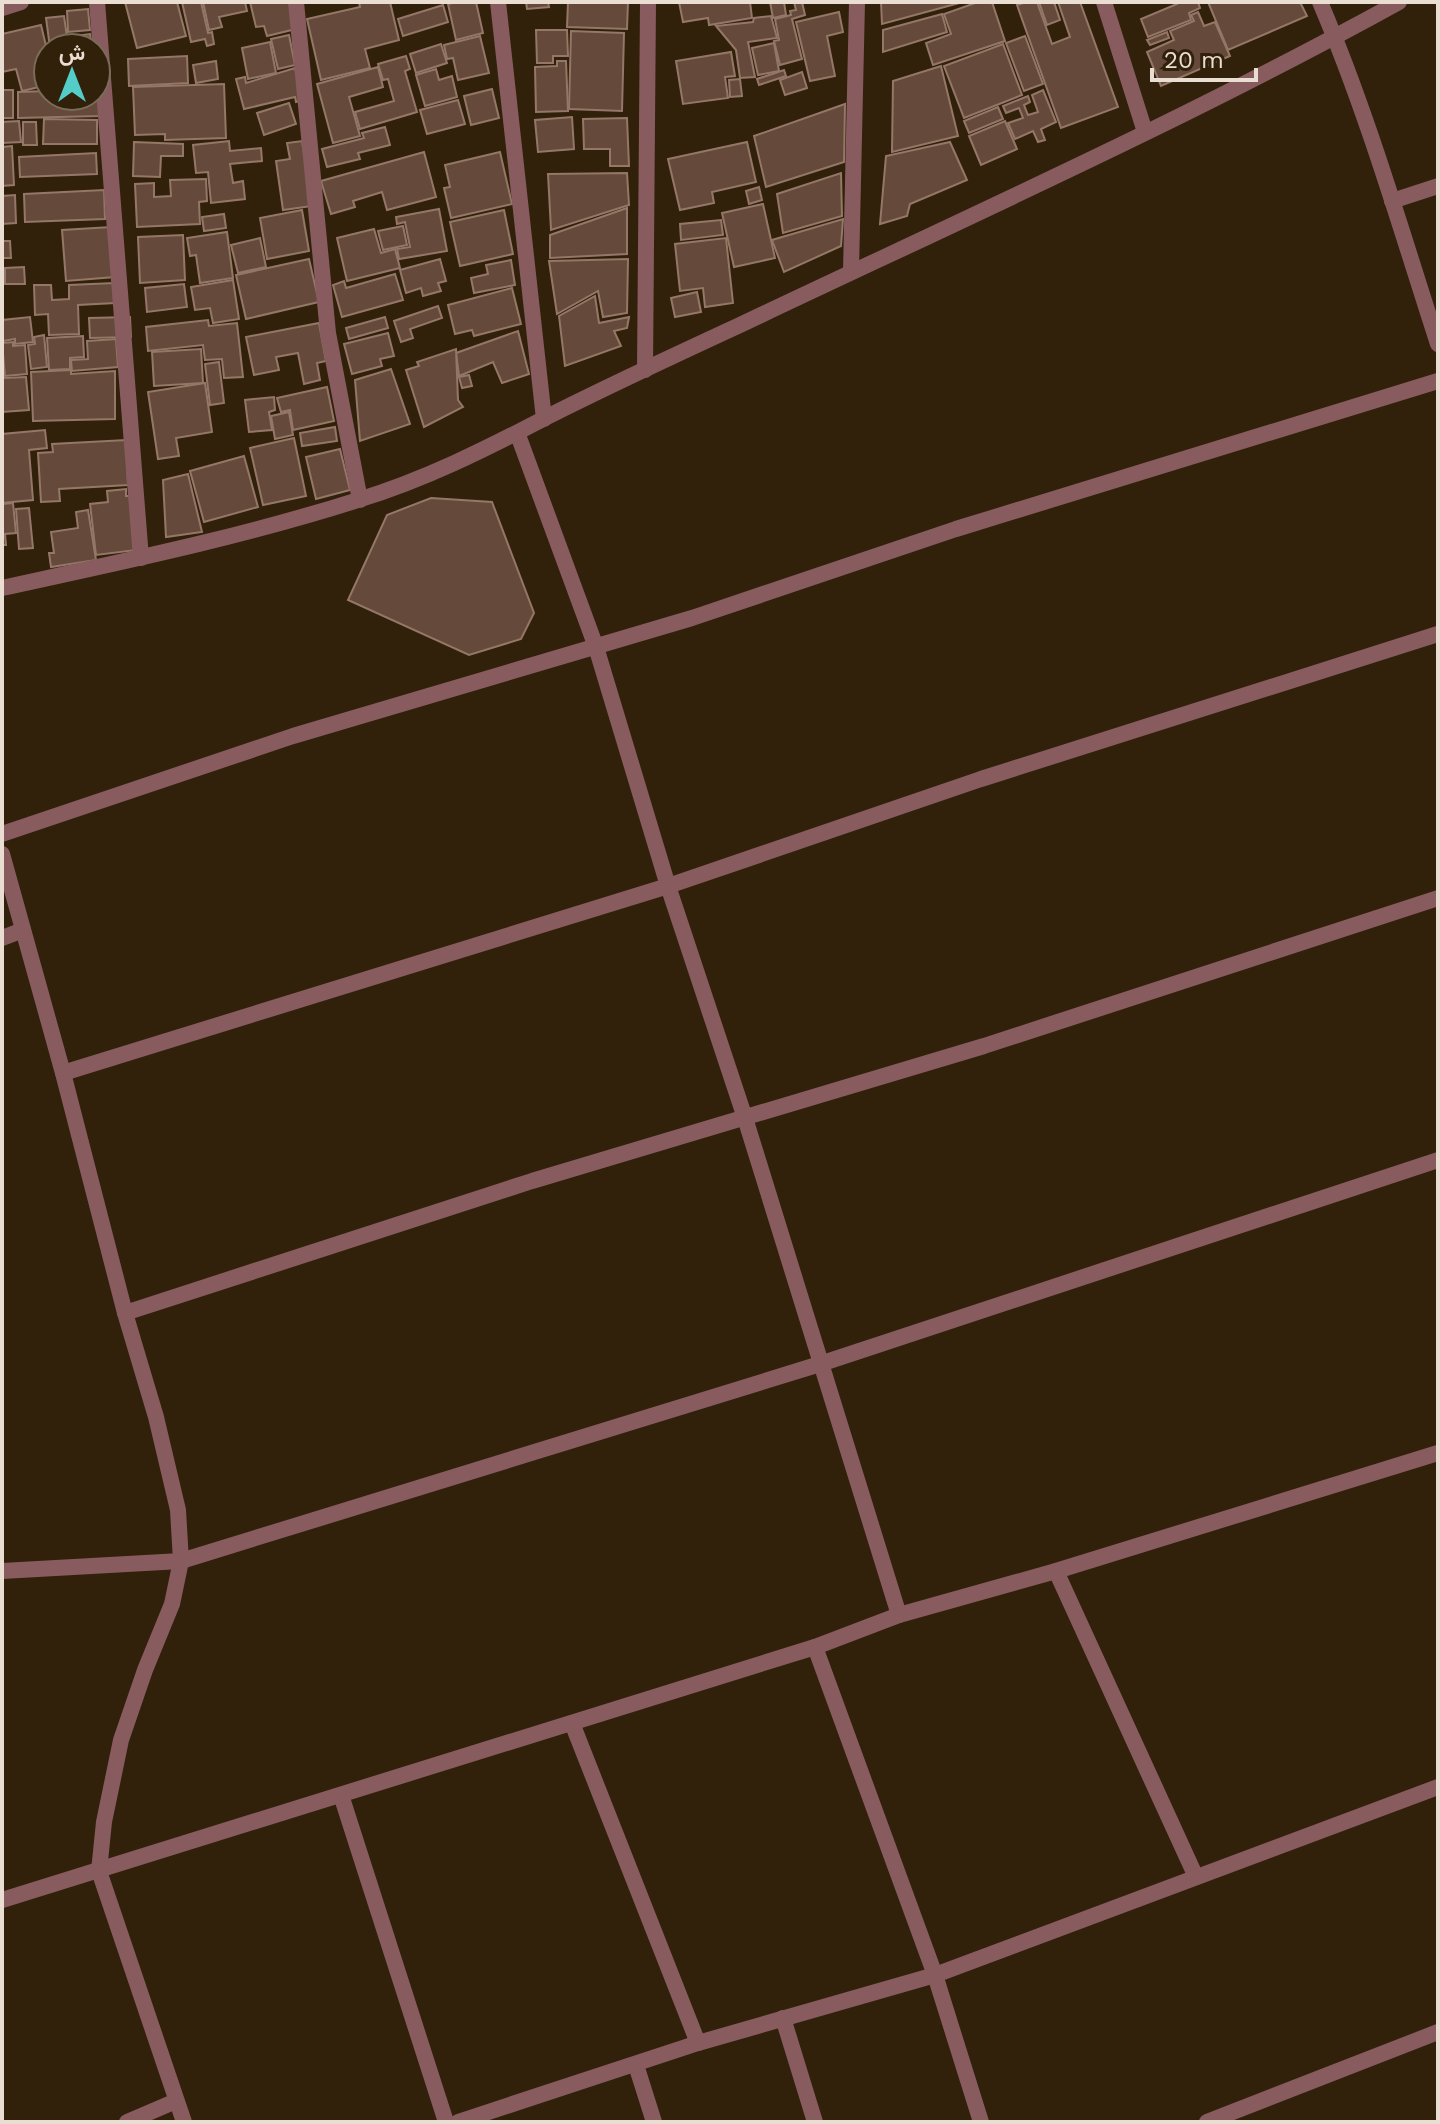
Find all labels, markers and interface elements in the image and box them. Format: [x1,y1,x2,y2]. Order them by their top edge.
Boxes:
north arrow [32,32,112,112]
scale bar [1152,32,1256,82]
text: ش [59,40,85,66]
text: 20 m [1164,46,1224,74]

